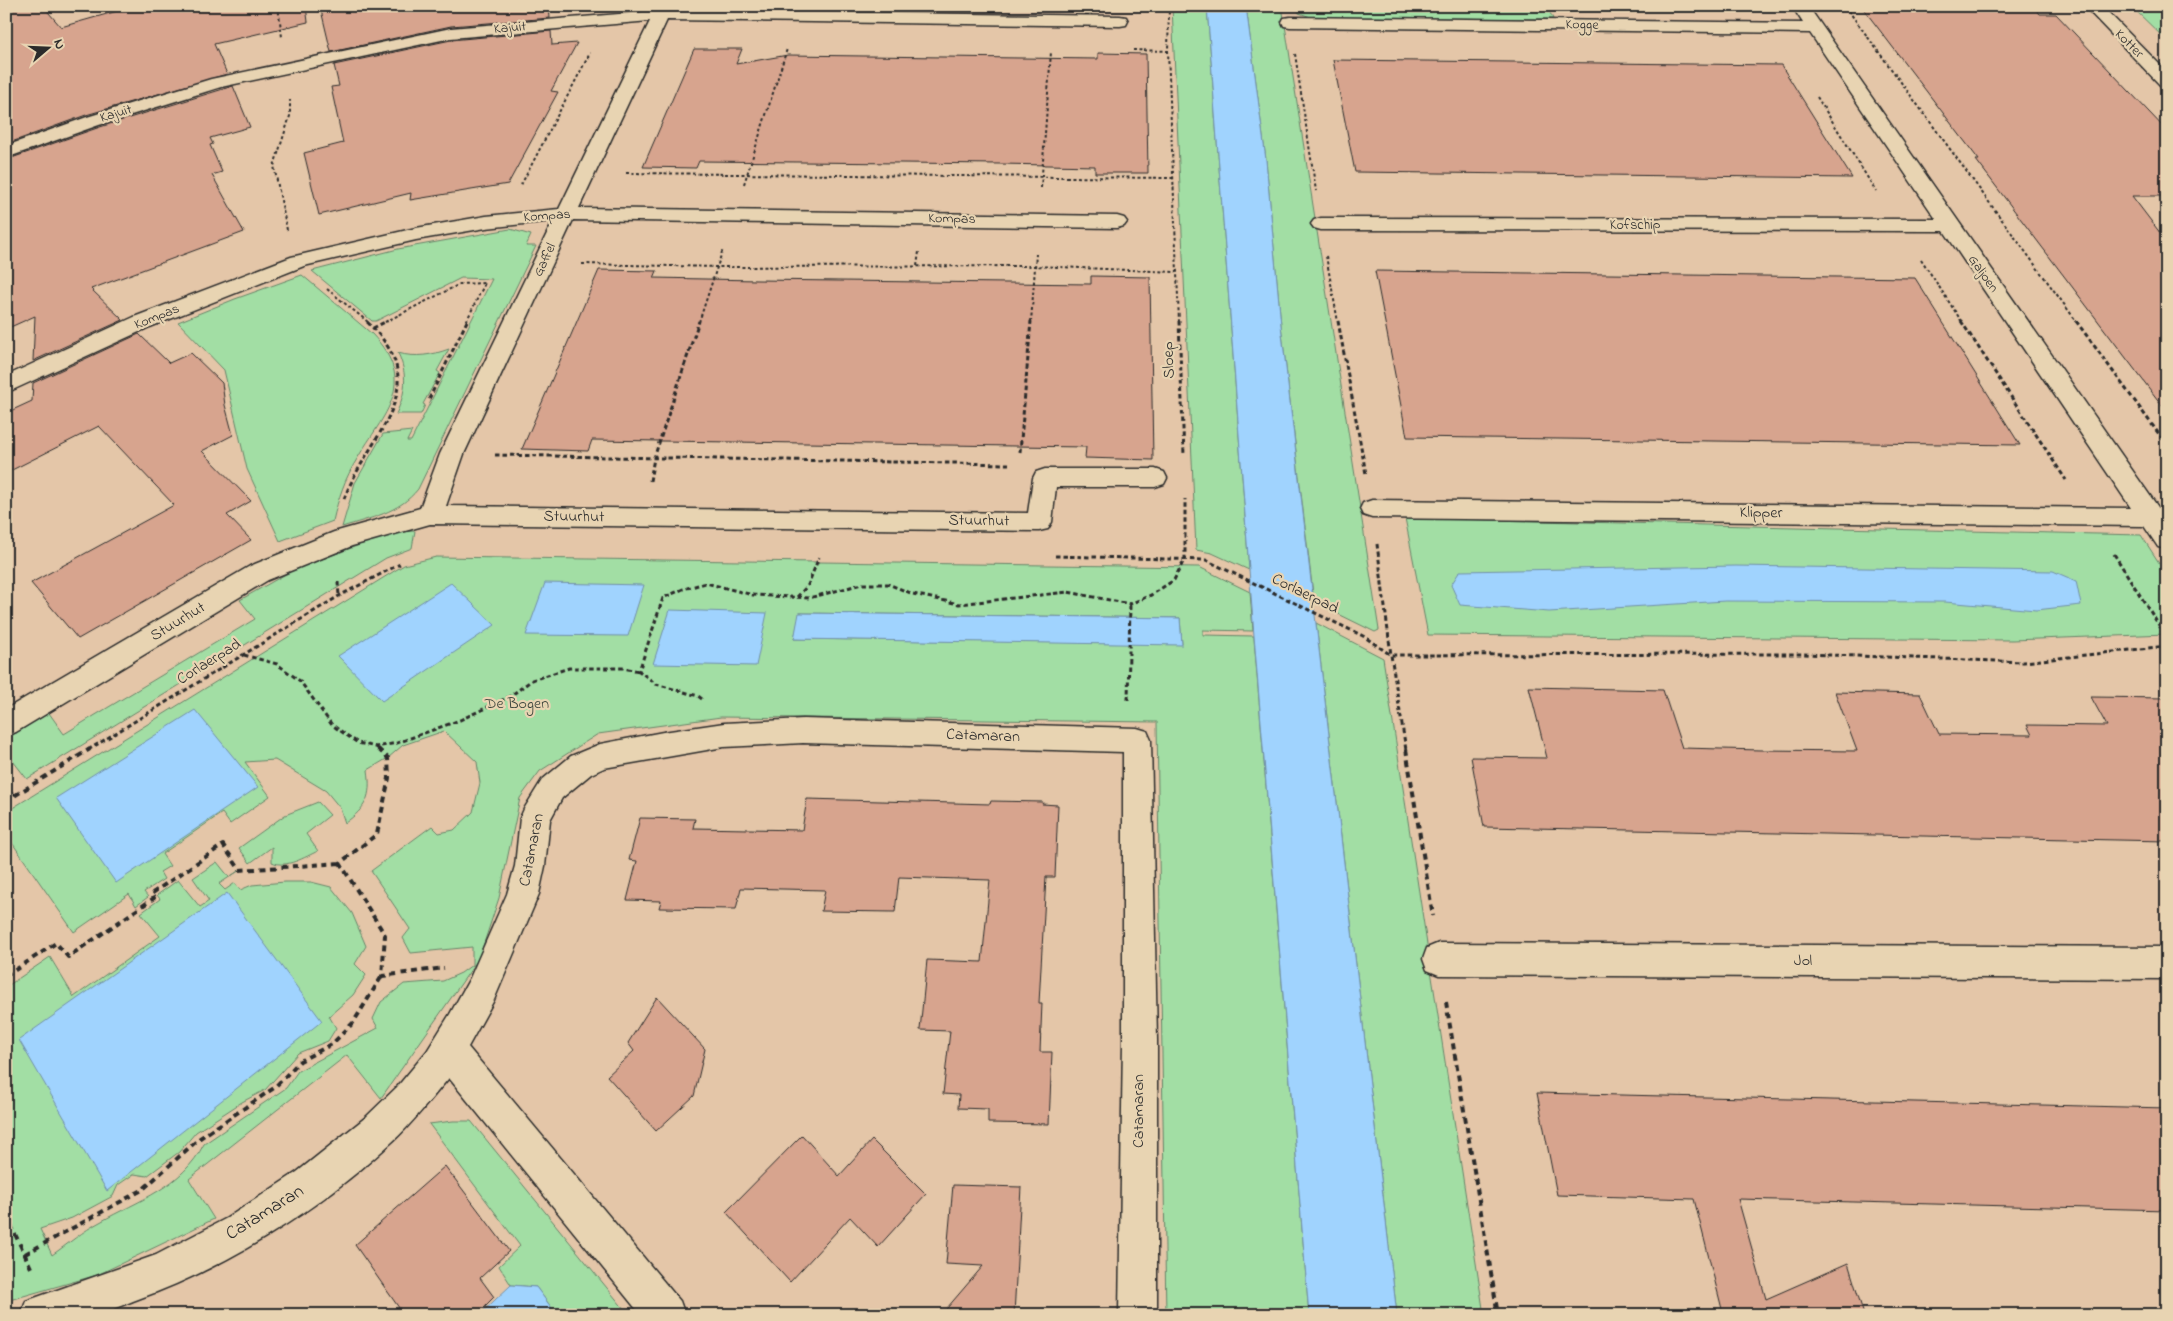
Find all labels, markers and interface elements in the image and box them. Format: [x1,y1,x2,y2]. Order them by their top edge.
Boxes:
street label: Kogge [1565,14,1599,37]
street label: Kajuit [493,16,527,40]
north arrow [22,22,72,72]
street label: Kotter [2110,25,2149,64]
text: N [47,36,70,52]
street label: Kajuit [97,99,135,129]
street label: Kompas [523,204,571,228]
street label: Kompas [928,208,976,230]
street label: Kofschip [1610,215,1661,236]
street label: Gaffel [528,240,562,280]
street label: Galjoen [1962,251,2004,297]
street label: Kompas [131,298,183,336]
street label: Sloep [1156,341,1182,379]
street label: Klipper [1739,501,1783,525]
street label: Stuurhut [543,504,605,530]
street label: Stuurhut [948,508,1010,534]
street label: Corlaerpad [1267,567,1343,621]
street label: Stuurhut [146,596,211,648]
street label: Corlaerpad [172,633,246,691]
park label: De Bogen [484,692,549,716]
street label: Catamaran [946,723,1021,749]
street label: Catamaran [513,811,551,889]
street label: Jol [1794,949,1812,973]
street label: Catamaran [1127,1074,1151,1148]
street label: Catamaran [221,1178,309,1248]

